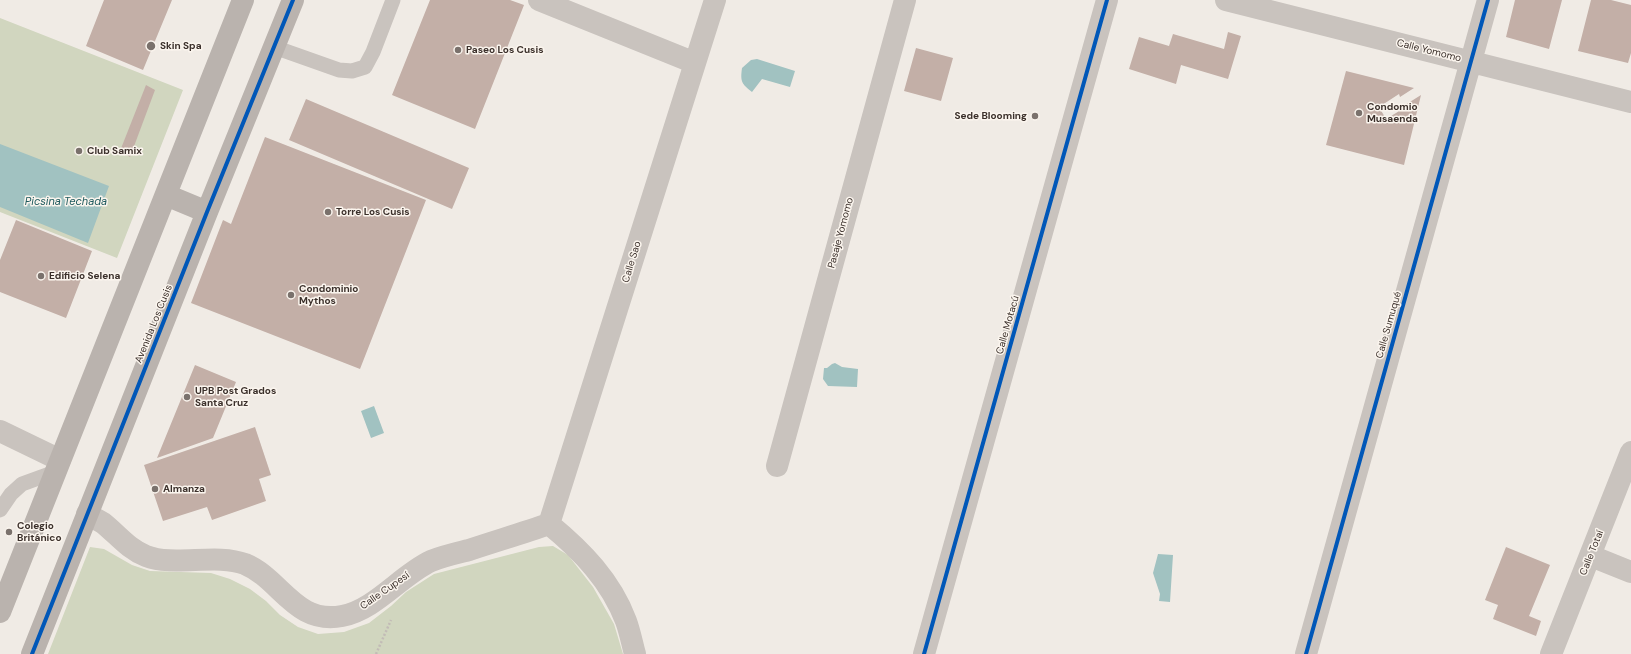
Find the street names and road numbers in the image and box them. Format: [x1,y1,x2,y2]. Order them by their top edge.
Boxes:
street label: Calle Yomomo [1396,37,1462,65]
street label: Pasaje Yomomo [826,196,856,270]
street label: Calle Sao [620,240,644,284]
street label: Avenida Los Cusis [133,283,175,365]
street label: Calle Sumuqué [1374,290,1404,360]
street label: Calle Motacú [994,294,1022,356]
street label: Calle Totaí [1578,529,1606,577]
street label: Calle Cupesí [358,570,412,612]

